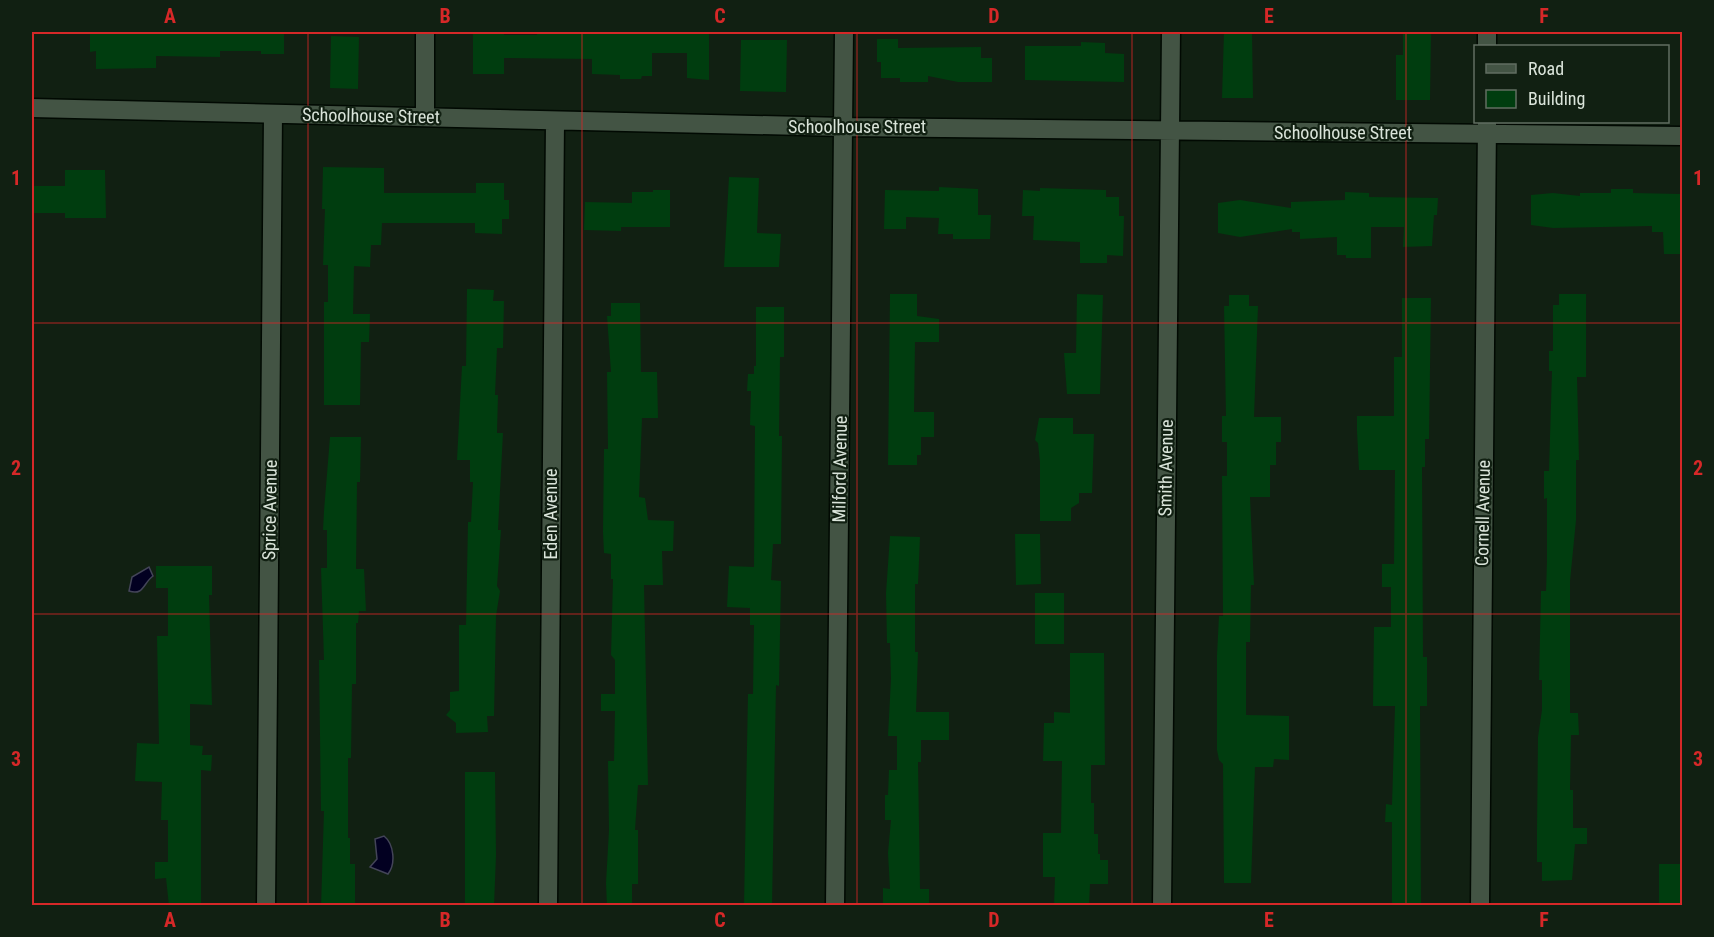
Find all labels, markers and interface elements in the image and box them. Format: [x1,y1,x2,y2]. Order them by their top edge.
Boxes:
text: A [164,4,176,28]
text: B [439,4,451,28]
text: C [714,4,726,28]
text: D [988,4,1000,28]
text: E [1264,4,1274,28]
text: F [1539,4,1549,28]
legend [1474,45,1669,123]
text: Road [1528,58,1564,79]
text: Building [1528,88,1585,109]
street label: Schoolhouse Street [302,104,440,127]
street label: Schoolhouse Street [788,116,926,137]
street label: Schoolhouse Street [1274,122,1412,143]
text: 1 [11,166,21,190]
text: 1 [1693,166,1703,190]
street label: Milford Avenue [828,415,851,523]
street label: Smith Avenue [1154,419,1177,517]
text: 2 [11,456,21,480]
text: 2 [1693,456,1703,480]
street label: Sprice Avenue [258,460,281,560]
street label: Cornell Avenue [1471,460,1494,566]
street label: Eden Avenue [540,469,561,559]
text: 3 [11,747,21,771]
text: 3 [1693,747,1703,771]
text: A [164,908,176,932]
text: B [439,908,451,932]
text: C [714,908,726,932]
text: D [988,908,1000,932]
text: E [1264,908,1274,932]
text: F [1539,908,1549,932]

